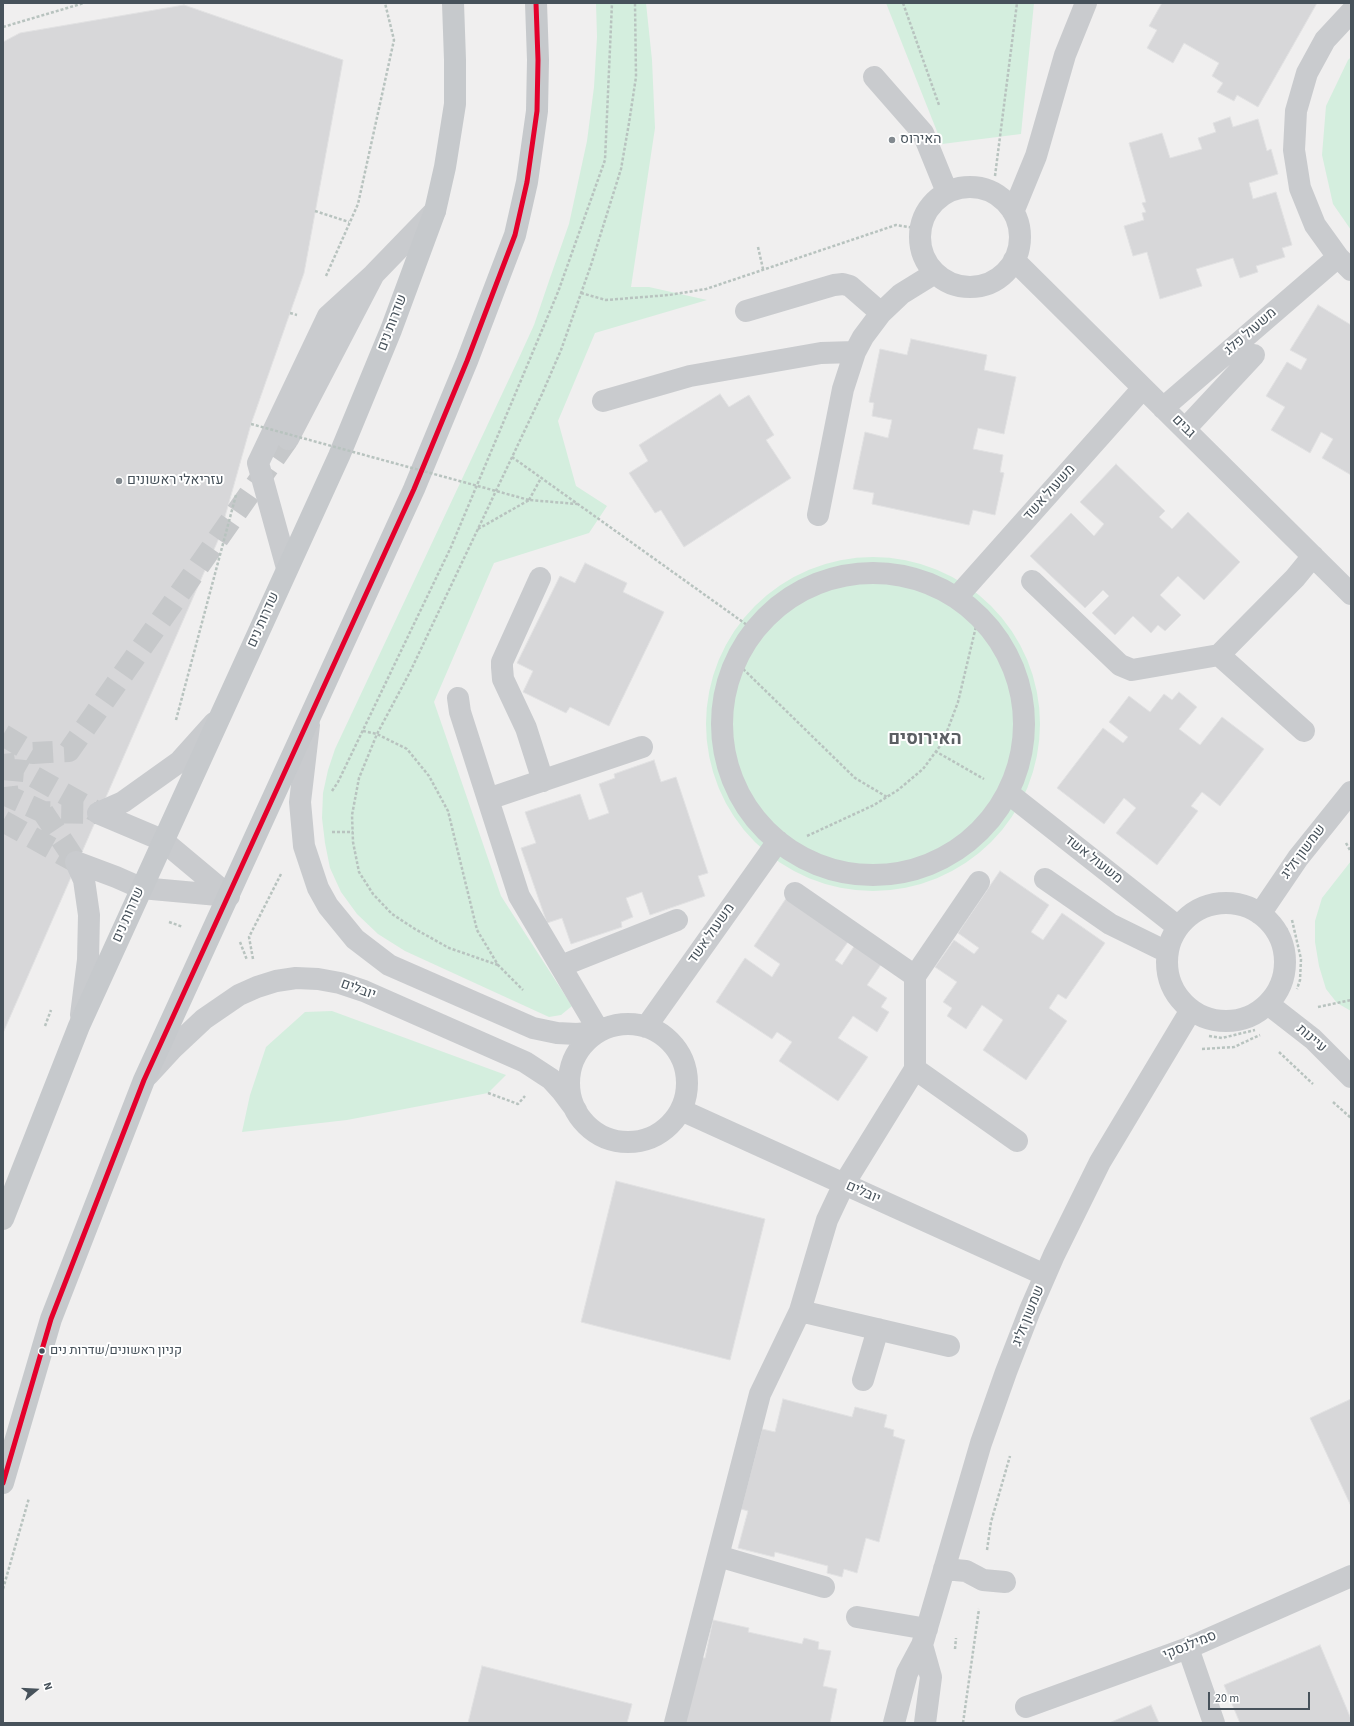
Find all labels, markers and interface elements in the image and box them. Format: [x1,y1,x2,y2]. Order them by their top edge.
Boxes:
place label: האירוס [900,132,941,148]
marker: האירוס [887,135,897,145]
street label: שדרות נים [375,292,411,354]
street label: משעול פלג [1221,305,1281,359]
street label: גבים [1168,412,1198,442]
street label: משעול אשד [1020,462,1080,524]
place label: עזריאלי ראשונים [127,473,224,489]
marker: עזריאלי ראשונים [114,476,124,486]
street label: שדרות נים [244,590,284,650]
district label: האירוסים [888,729,962,751]
street label: שמשון זליג [1278,821,1330,883]
street label: משעול אשד [1060,832,1126,888]
street label: שדרות נים [109,885,149,945]
street label: משעול אשד [685,901,739,967]
street label: יובלים [338,976,378,1004]
street label: עיינות [1292,1021,1330,1057]
street label: יובלים [843,1178,883,1208]
street label: שמשון זליג [1009,1283,1049,1349]
place label: קניון ראשונים/שדרות נים [50,1343,182,1359]
marker: קניון ראשונים/שדרות נים [37,1346,47,1356]
street label: סמילנסקי [1161,1628,1219,1664]
north arrow [16,1670,56,1710]
text: N [40,1680,56,1692]
scale bar [1210,1684,1312,1710]
text: 20 m [1215,1690,1239,1707]

